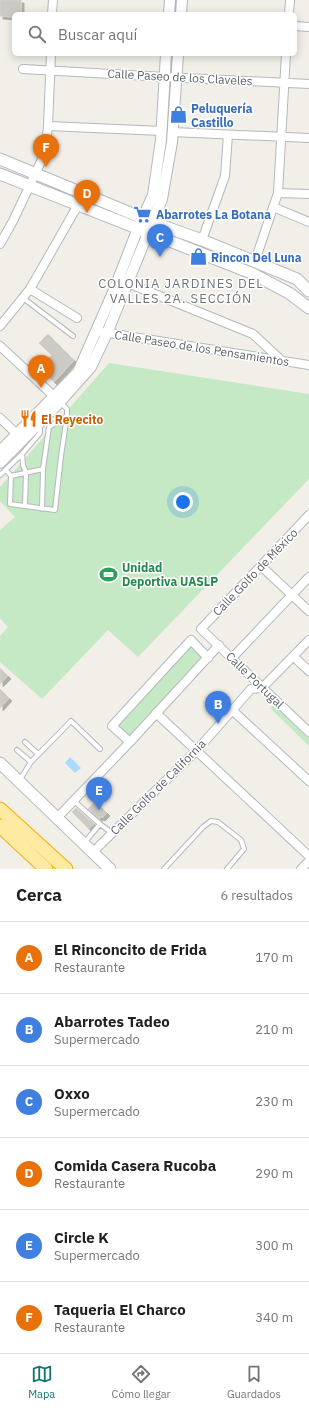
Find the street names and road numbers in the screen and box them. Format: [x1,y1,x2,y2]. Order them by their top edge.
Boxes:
street label: Calle Paseo de los Claveles [107,66,253,88]
street label: Calle Paseo de los Pensamientos [114,327,291,369]
street label: Calle Golfo de México [209,525,301,619]
street label: Calle Portugal [223,649,287,711]
street label: Calle Golfo de California [107,736,209,838]

